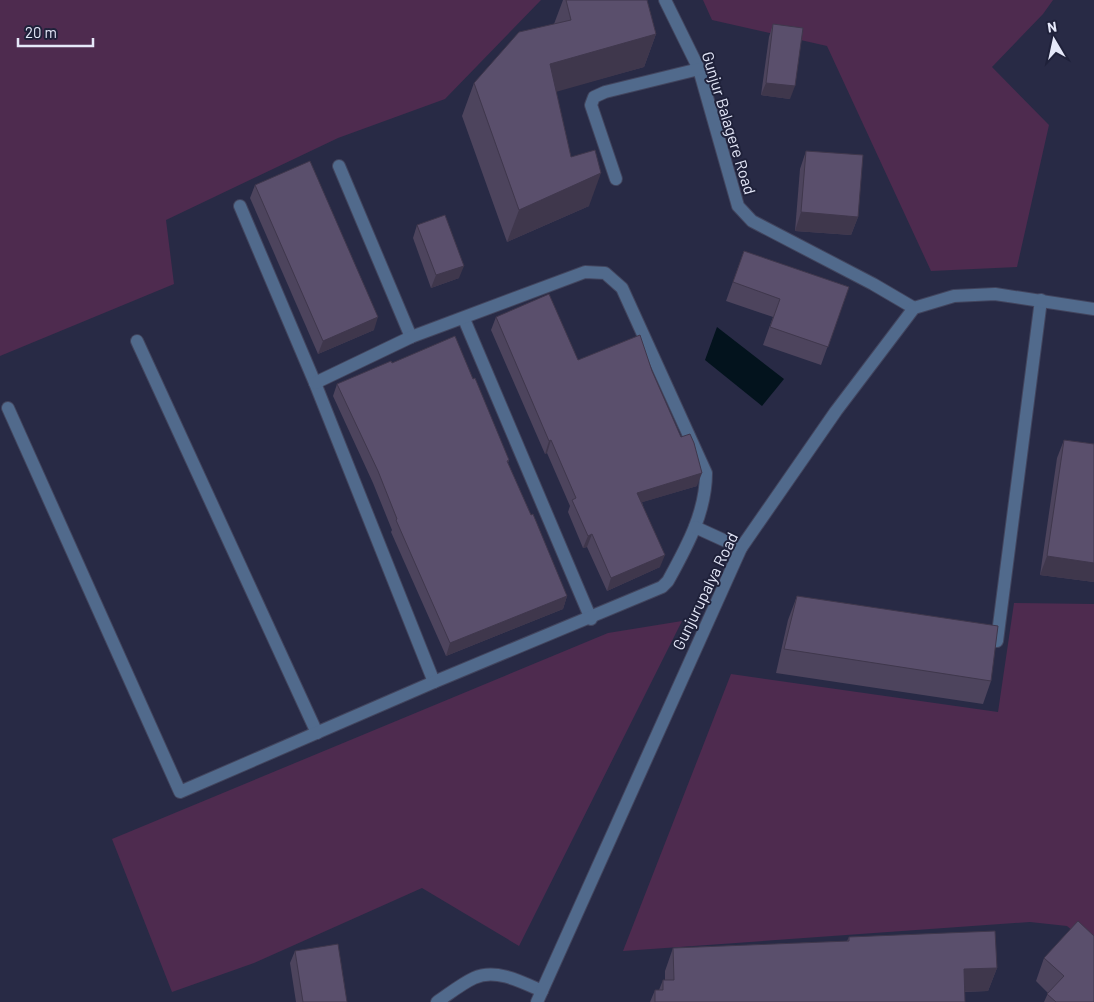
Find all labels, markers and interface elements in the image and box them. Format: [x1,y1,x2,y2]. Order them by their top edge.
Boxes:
scale bar [18,15,92,47]
north arrow [1029,15,1079,65]
text: N [1046,18,1058,36]
text: 20 m [25,23,57,41]
street label: Gunjur Balagere Road [699,49,760,197]
street label: Gunjurupalya Road [668,529,741,653]

